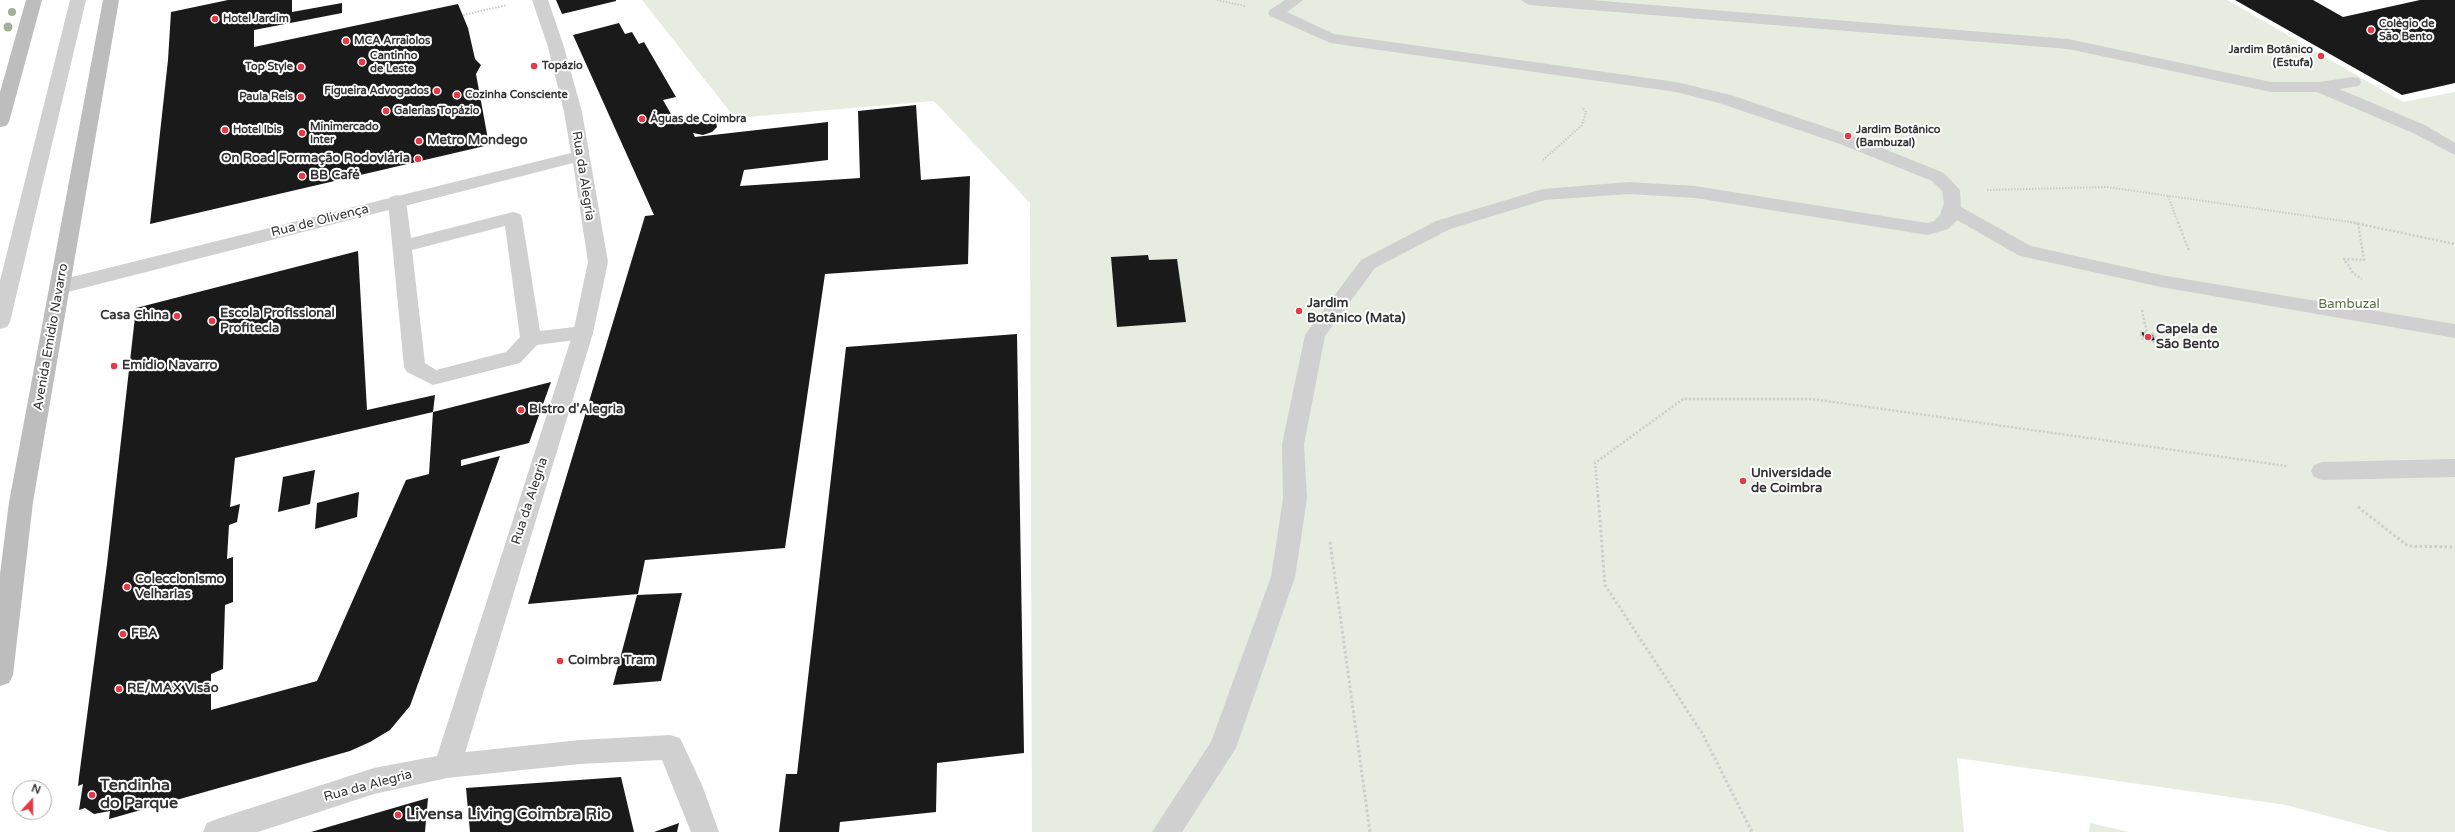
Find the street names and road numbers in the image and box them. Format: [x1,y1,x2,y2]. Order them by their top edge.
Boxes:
street label: Rua da Alegria [568,130,598,222]
street label: Rua de Olivença [270,201,370,241]
street label: Avenida Emídio Navarro [30,262,72,412]
street label: Rua da Alegria [509,455,551,547]
street label: Rua da Alegria [322,767,414,805]

